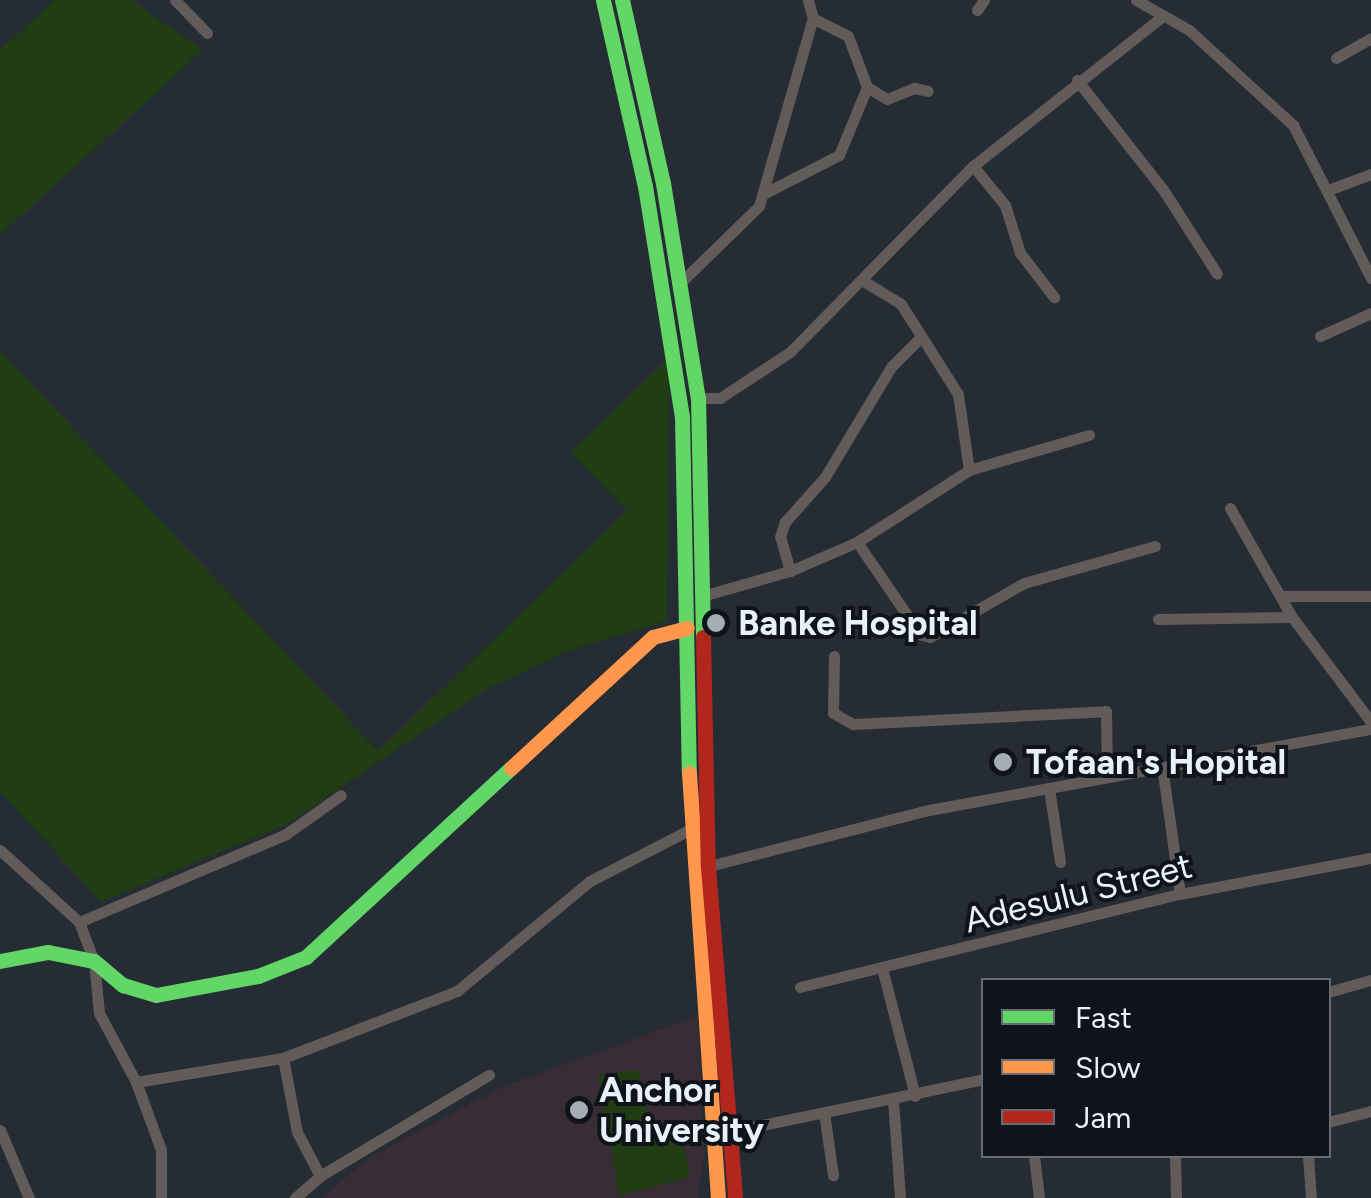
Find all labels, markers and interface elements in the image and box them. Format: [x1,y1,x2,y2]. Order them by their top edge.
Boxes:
place label: Banke Hospital [738,602,978,644]
marker: Banke Hospital [703,610,729,636]
place label: Tofaan's Hopital [1026,741,1286,783]
marker: Tofaan's Hopital [990,749,1016,775]
street label: Adesulu Street [960,844,1196,942]
legend [981,978,1331,1158]
text: Fast [1075,999,1132,1036]
text: Slow [1075,1049,1141,1086]
place label: Anchor University [599,1069,764,1151]
marker: Anchor University [568,1099,590,1121]
text: Jam [1075,1099,1131,1136]

